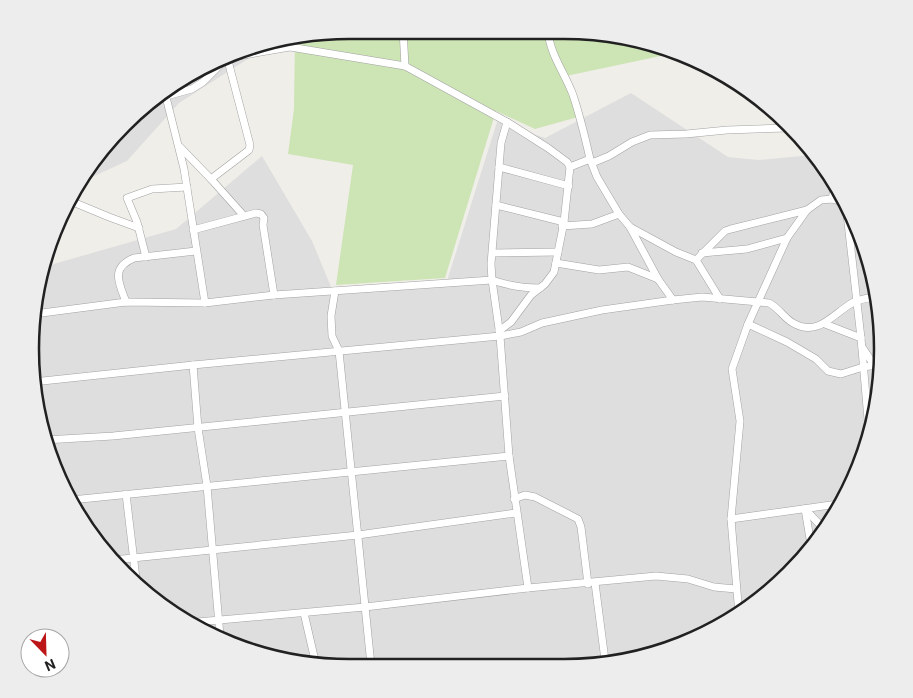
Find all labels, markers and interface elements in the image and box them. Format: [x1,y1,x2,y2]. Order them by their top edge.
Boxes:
north arrow [20,628,70,678]
text: N [42,656,58,674]

